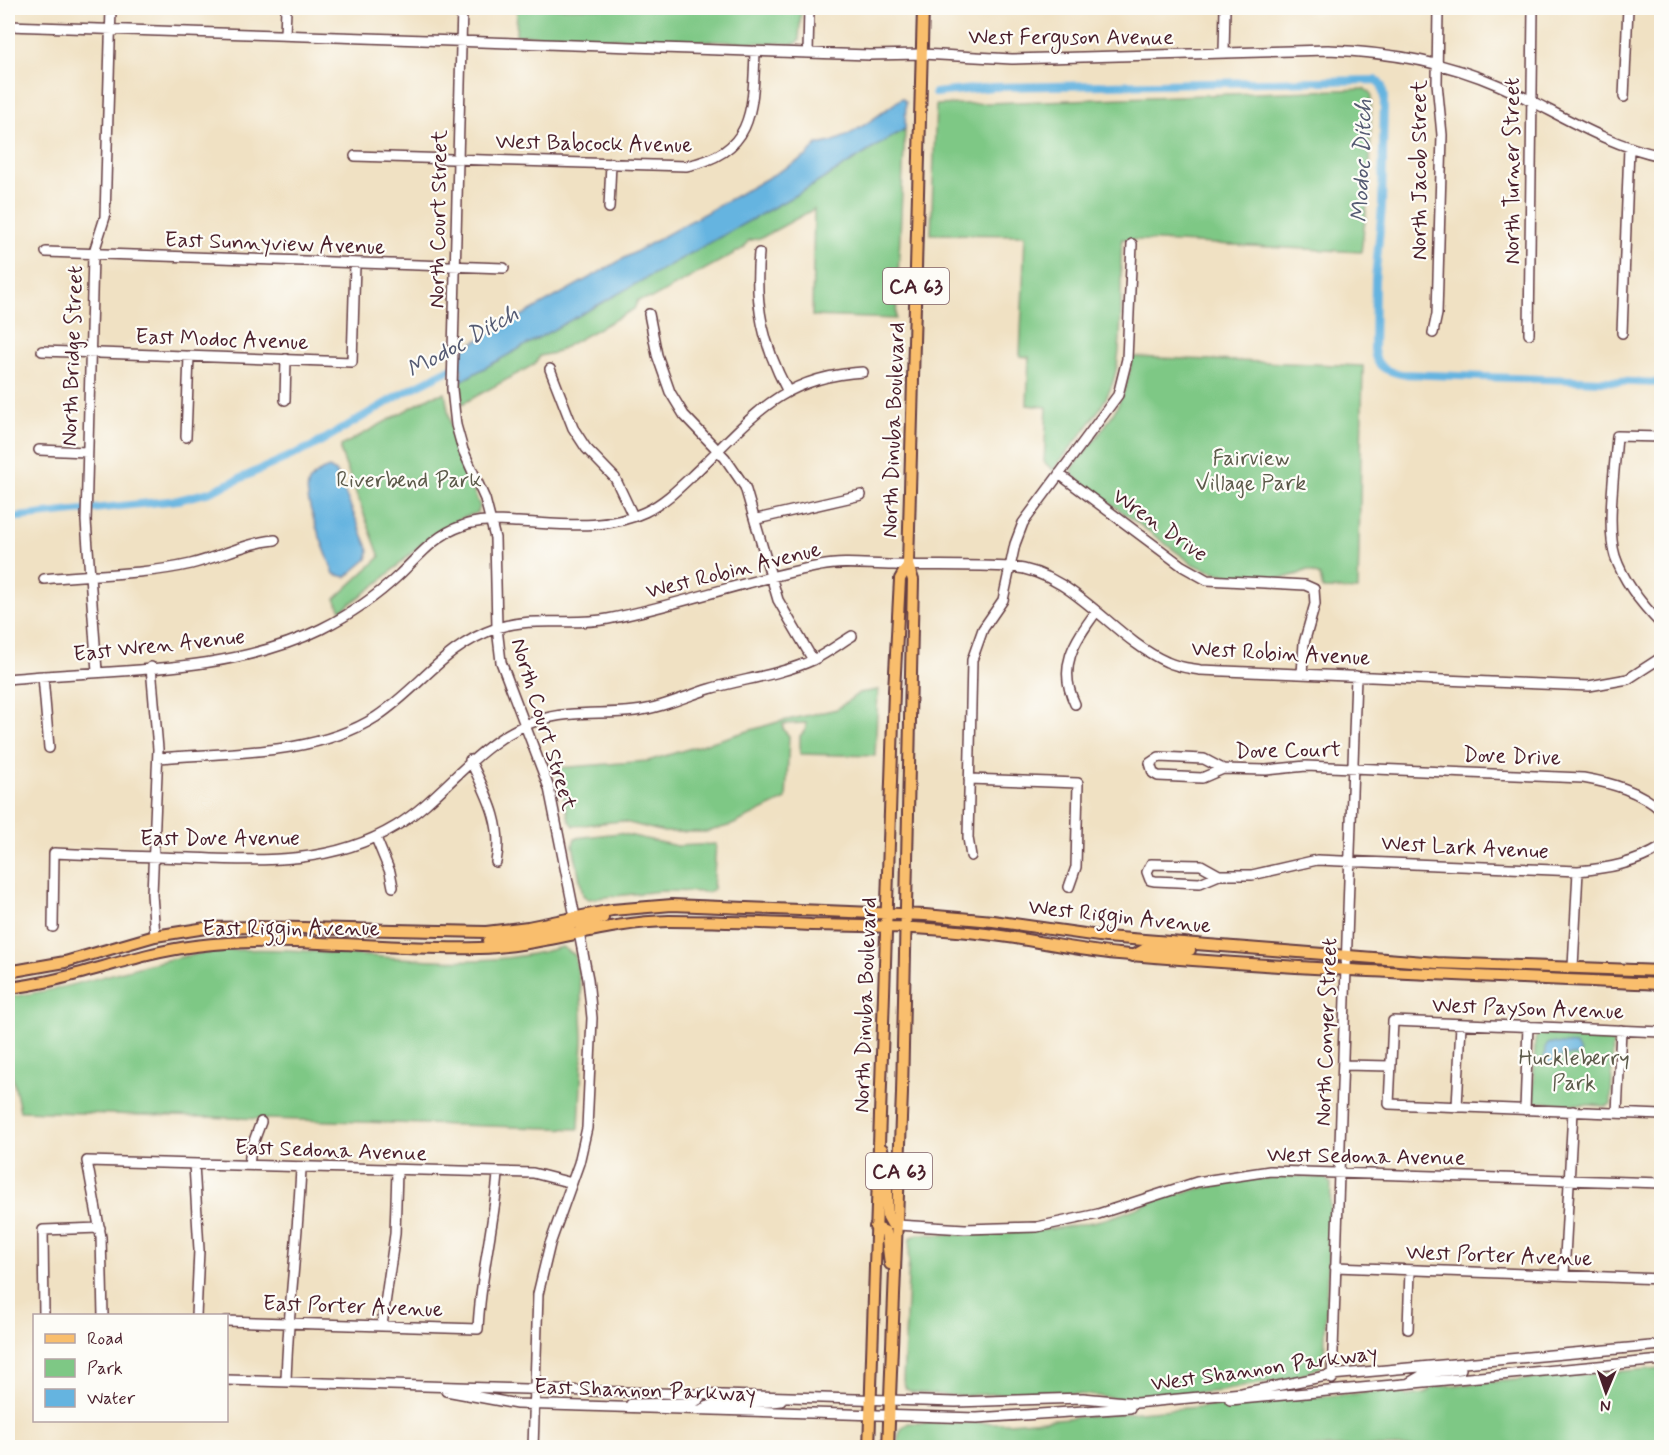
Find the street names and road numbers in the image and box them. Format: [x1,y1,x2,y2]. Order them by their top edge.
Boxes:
street label: West Ferguson Avenue [968,24,1174,55]
street label: North Turner Street [1499,77,1527,265]
street label: North Jacob Street [1406,80,1434,260]
street label: West Babcock Avenue [495,128,693,160]
street label: North Court Street [423,129,455,309]
street label: East Sunnyview Avenue [164,226,386,262]
street label: North Bridge Street [56,265,91,447]
road number: CA 63 [883,268,949,304]
street label: North Dinuba Boulevard [876,322,912,538]
street label: East Modoc Avenue [135,323,309,357]
street label: Wren Drive [1107,483,1213,569]
street label: West Robin Avenue [643,536,824,606]
street label: East Wren Avenue [72,623,247,669]
street label: North Court Street [504,635,583,814]
street label: West Robin Avenue [1191,635,1371,673]
street label: Dove Court [1235,736,1341,766]
street label: Dove Drive [1462,741,1561,773]
street label: East Dove Avenue [140,825,300,853]
street label: West Lark Avenue [1380,830,1550,866]
street label: West Riggin Avenue [1027,893,1213,944]
street label: North Dinuba Boulevard [848,897,884,1113]
street label: East Riggin Avenue [202,915,380,946]
street label: North Conyer Street [1310,937,1344,1127]
street label: West Payson Avenue [1431,992,1624,1026]
street label: East Sedona Avenue [234,1134,428,1168]
street label: West Sedona Avenue [1266,1141,1466,1173]
road number: CA 63 [866,1153,932,1189]
street label: West Porter Avenue [1405,1239,1593,1273]
street label: East Porter Avenue [262,1290,444,1324]
street label: West Shannon Parkway [1149,1339,1379,1399]
street label: East Shannon Parkway [533,1373,756,1409]

